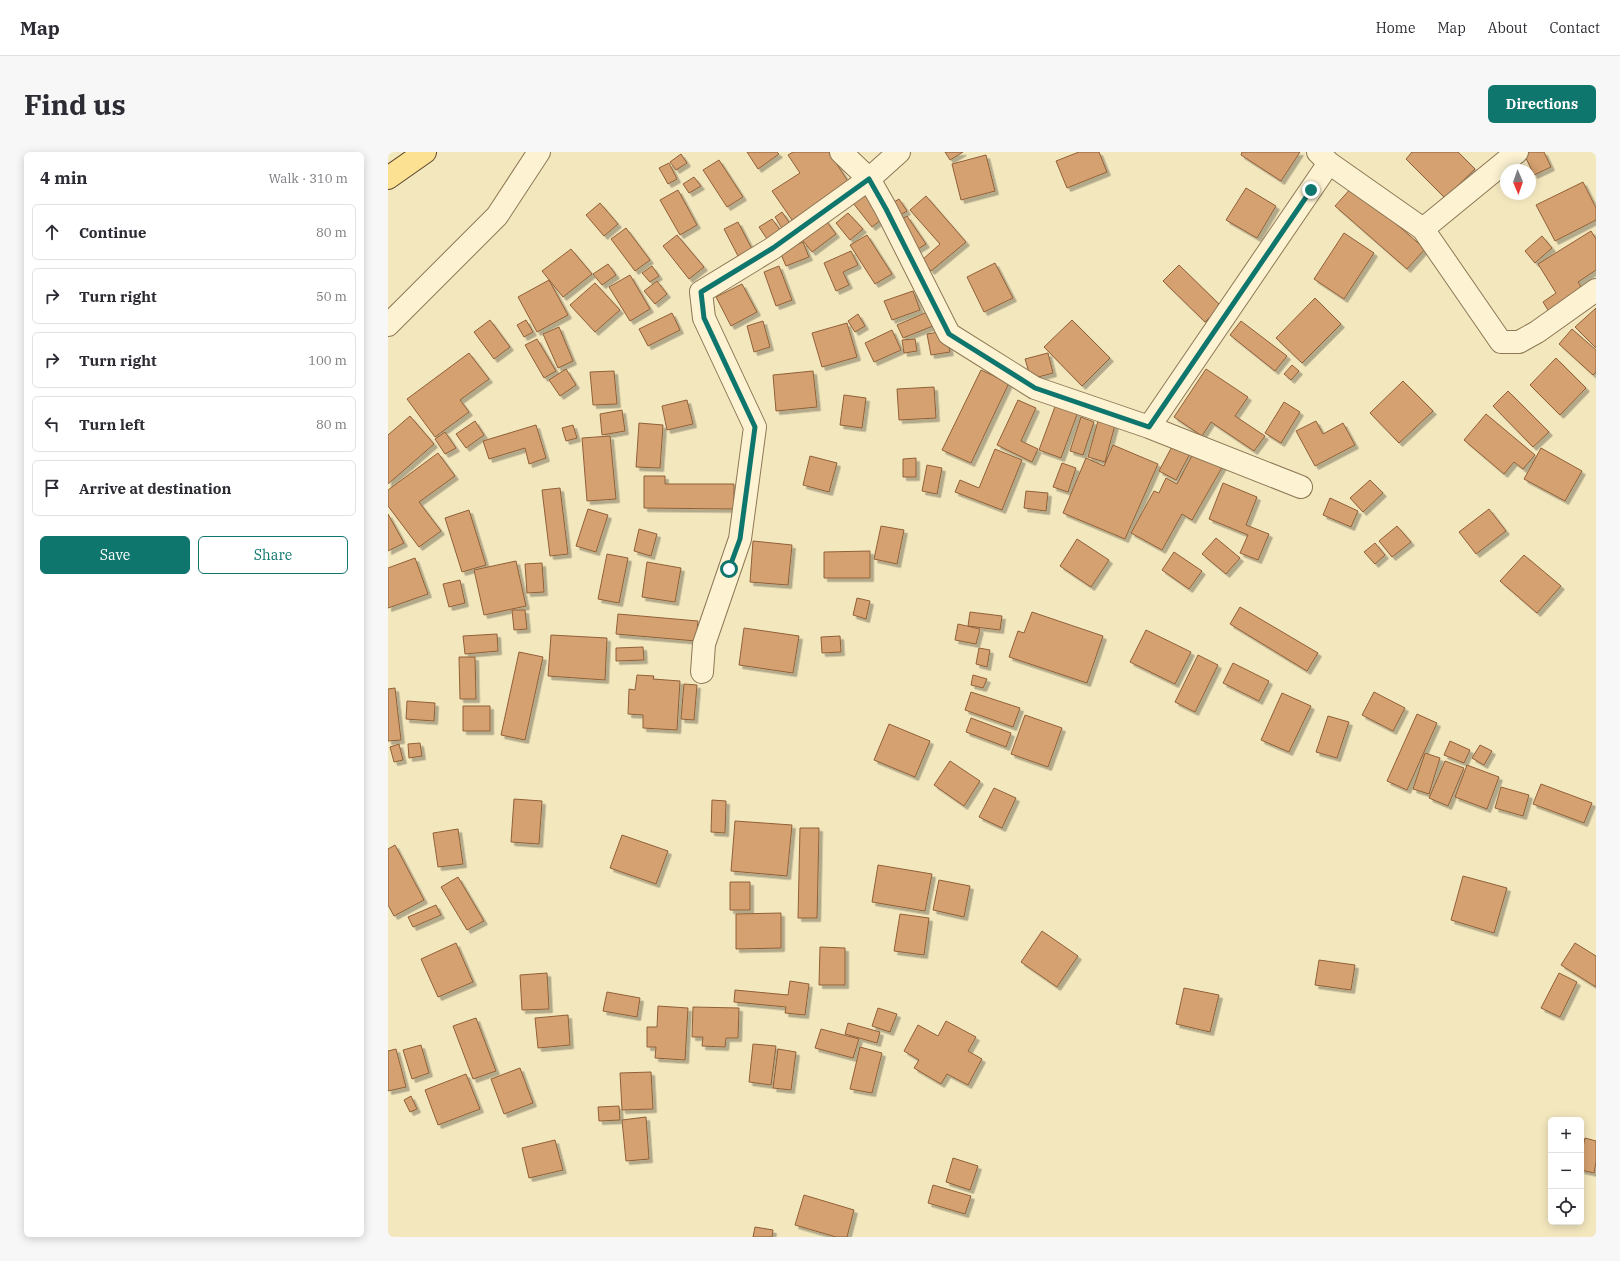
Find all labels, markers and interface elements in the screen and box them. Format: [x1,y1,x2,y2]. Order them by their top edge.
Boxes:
text: Map [20,16,60,40]
text: Home [1376,19,1415,37]
text: Map [1437,19,1466,37]
text: About [1488,19,1527,37]
text: Contact [1549,19,1600,37]
button: Directions [1488,85,1596,123]
text: Find us [24,86,126,123]
north arrow [1500,164,1536,200]
text: 4 min [40,167,88,189]
text: Walk · 310 m [269,170,348,187]
route end [1302,181,1320,199]
icon: ahead [41,221,63,243]
text: Continue [79,223,146,242]
text: 80 m [316,224,347,241]
icon: right [41,285,63,307]
text: Turn right [79,287,157,306]
text: 50 m [316,288,347,305]
icon: right [41,349,63,371]
text: Turn right [79,351,157,370]
text: 100 m [308,352,347,369]
icon: left [41,413,63,435]
text: Turn left [79,415,145,434]
text: 80 m [316,416,347,433]
icon: arrive [41,477,63,499]
text: Arrive at destination [79,479,231,498]
button: Save [40,536,190,574]
button: Share [198,536,348,574]
route start [720,560,738,578]
map controls [1548,1117,1584,1225]
button: + [1548,1117,1584,1153]
button: − [1548,1153,1584,1189]
button: locate [1548,1189,1584,1225]

